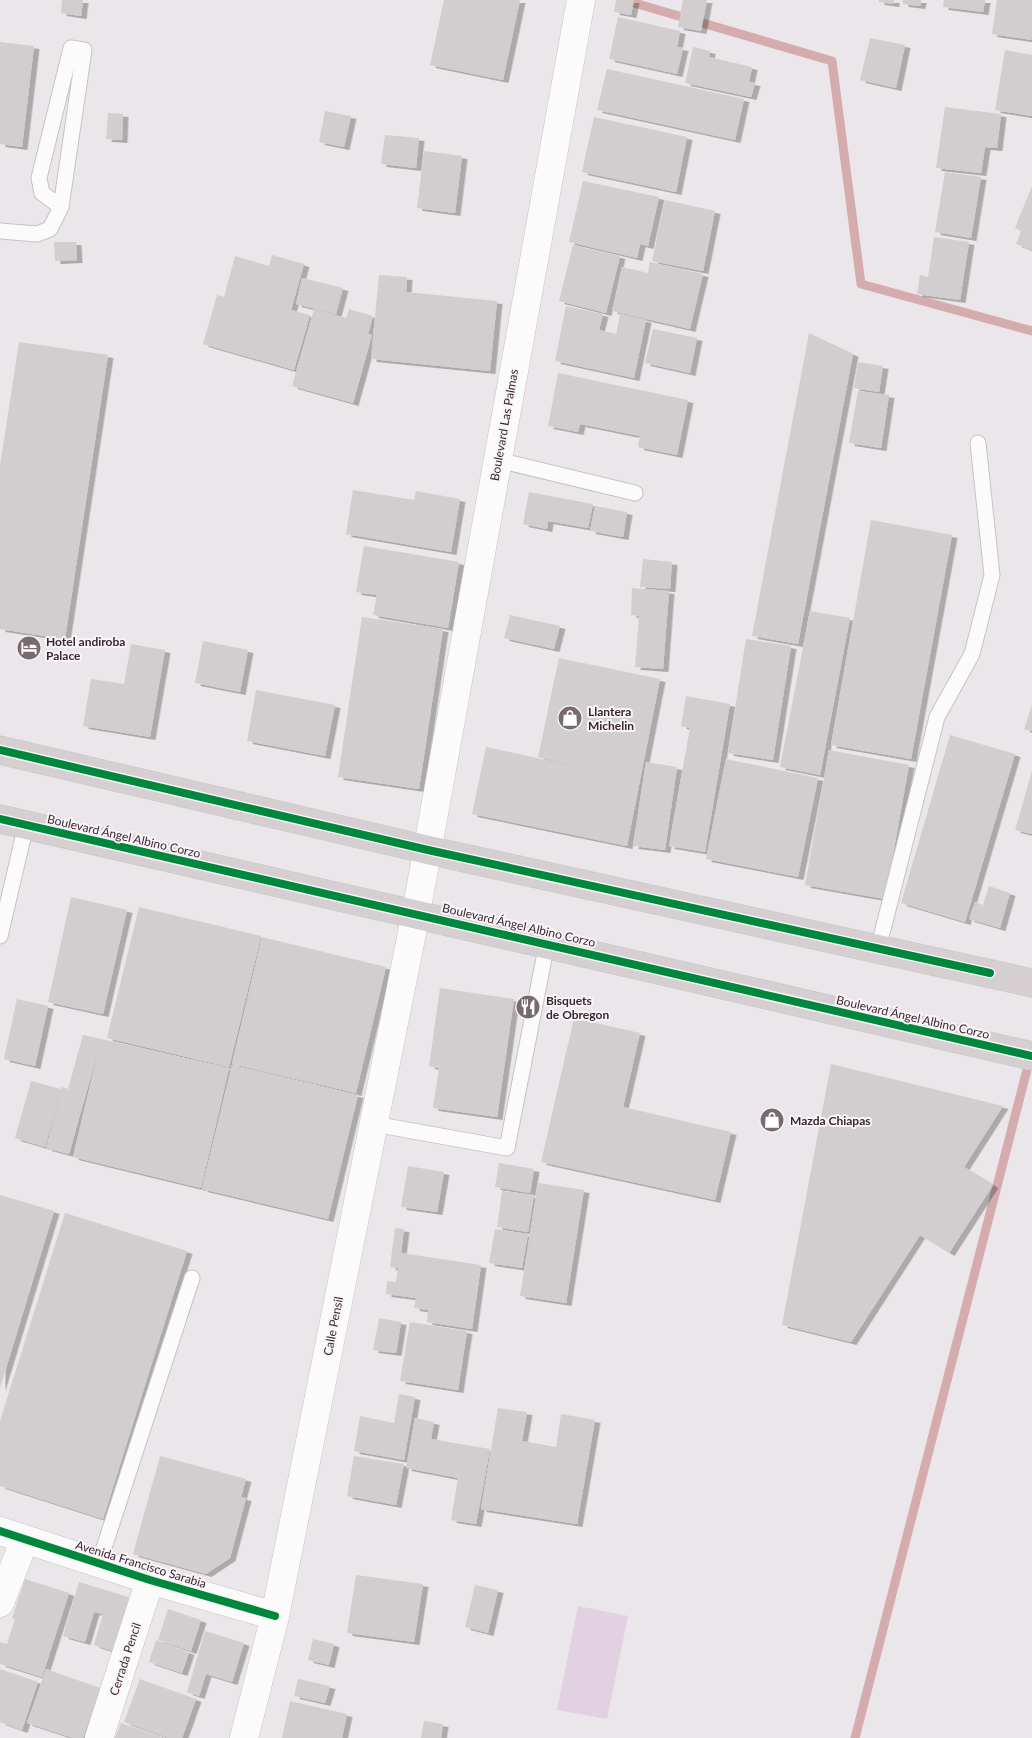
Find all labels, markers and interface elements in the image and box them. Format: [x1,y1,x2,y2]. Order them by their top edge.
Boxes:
street label: Boulevard Las Palmas [487,368,521,482]
place label: Hotel andiroba Palace [46,634,125,663]
hotel icon: Hotel andiroba Palace [16,635,42,661]
place label: Llantera Michelin [588,704,634,733]
shop icon: Llantera Michelin [557,705,583,731]
street label: Boulevard Ángel Albino Corzo [46,811,202,861]
street label: Boulevard Ángel Albino Corzo [441,900,597,950]
street label: Boulevard Ángel Albino Corzo [835,992,991,1042]
place label: Bisquets de Obregon [546,993,609,1022]
restaurant icon: Bisquets de Obregon [515,994,541,1020]
shop icon: Mazda Chiapas [759,1107,785,1133]
place label: Mazda Chiapas [790,1113,871,1128]
street label: Calle Pensil [320,1295,346,1357]
street label: Avenida Francisco Sarabia [74,1537,208,1591]
street label: Cerrada Pencil [106,1621,144,1697]

